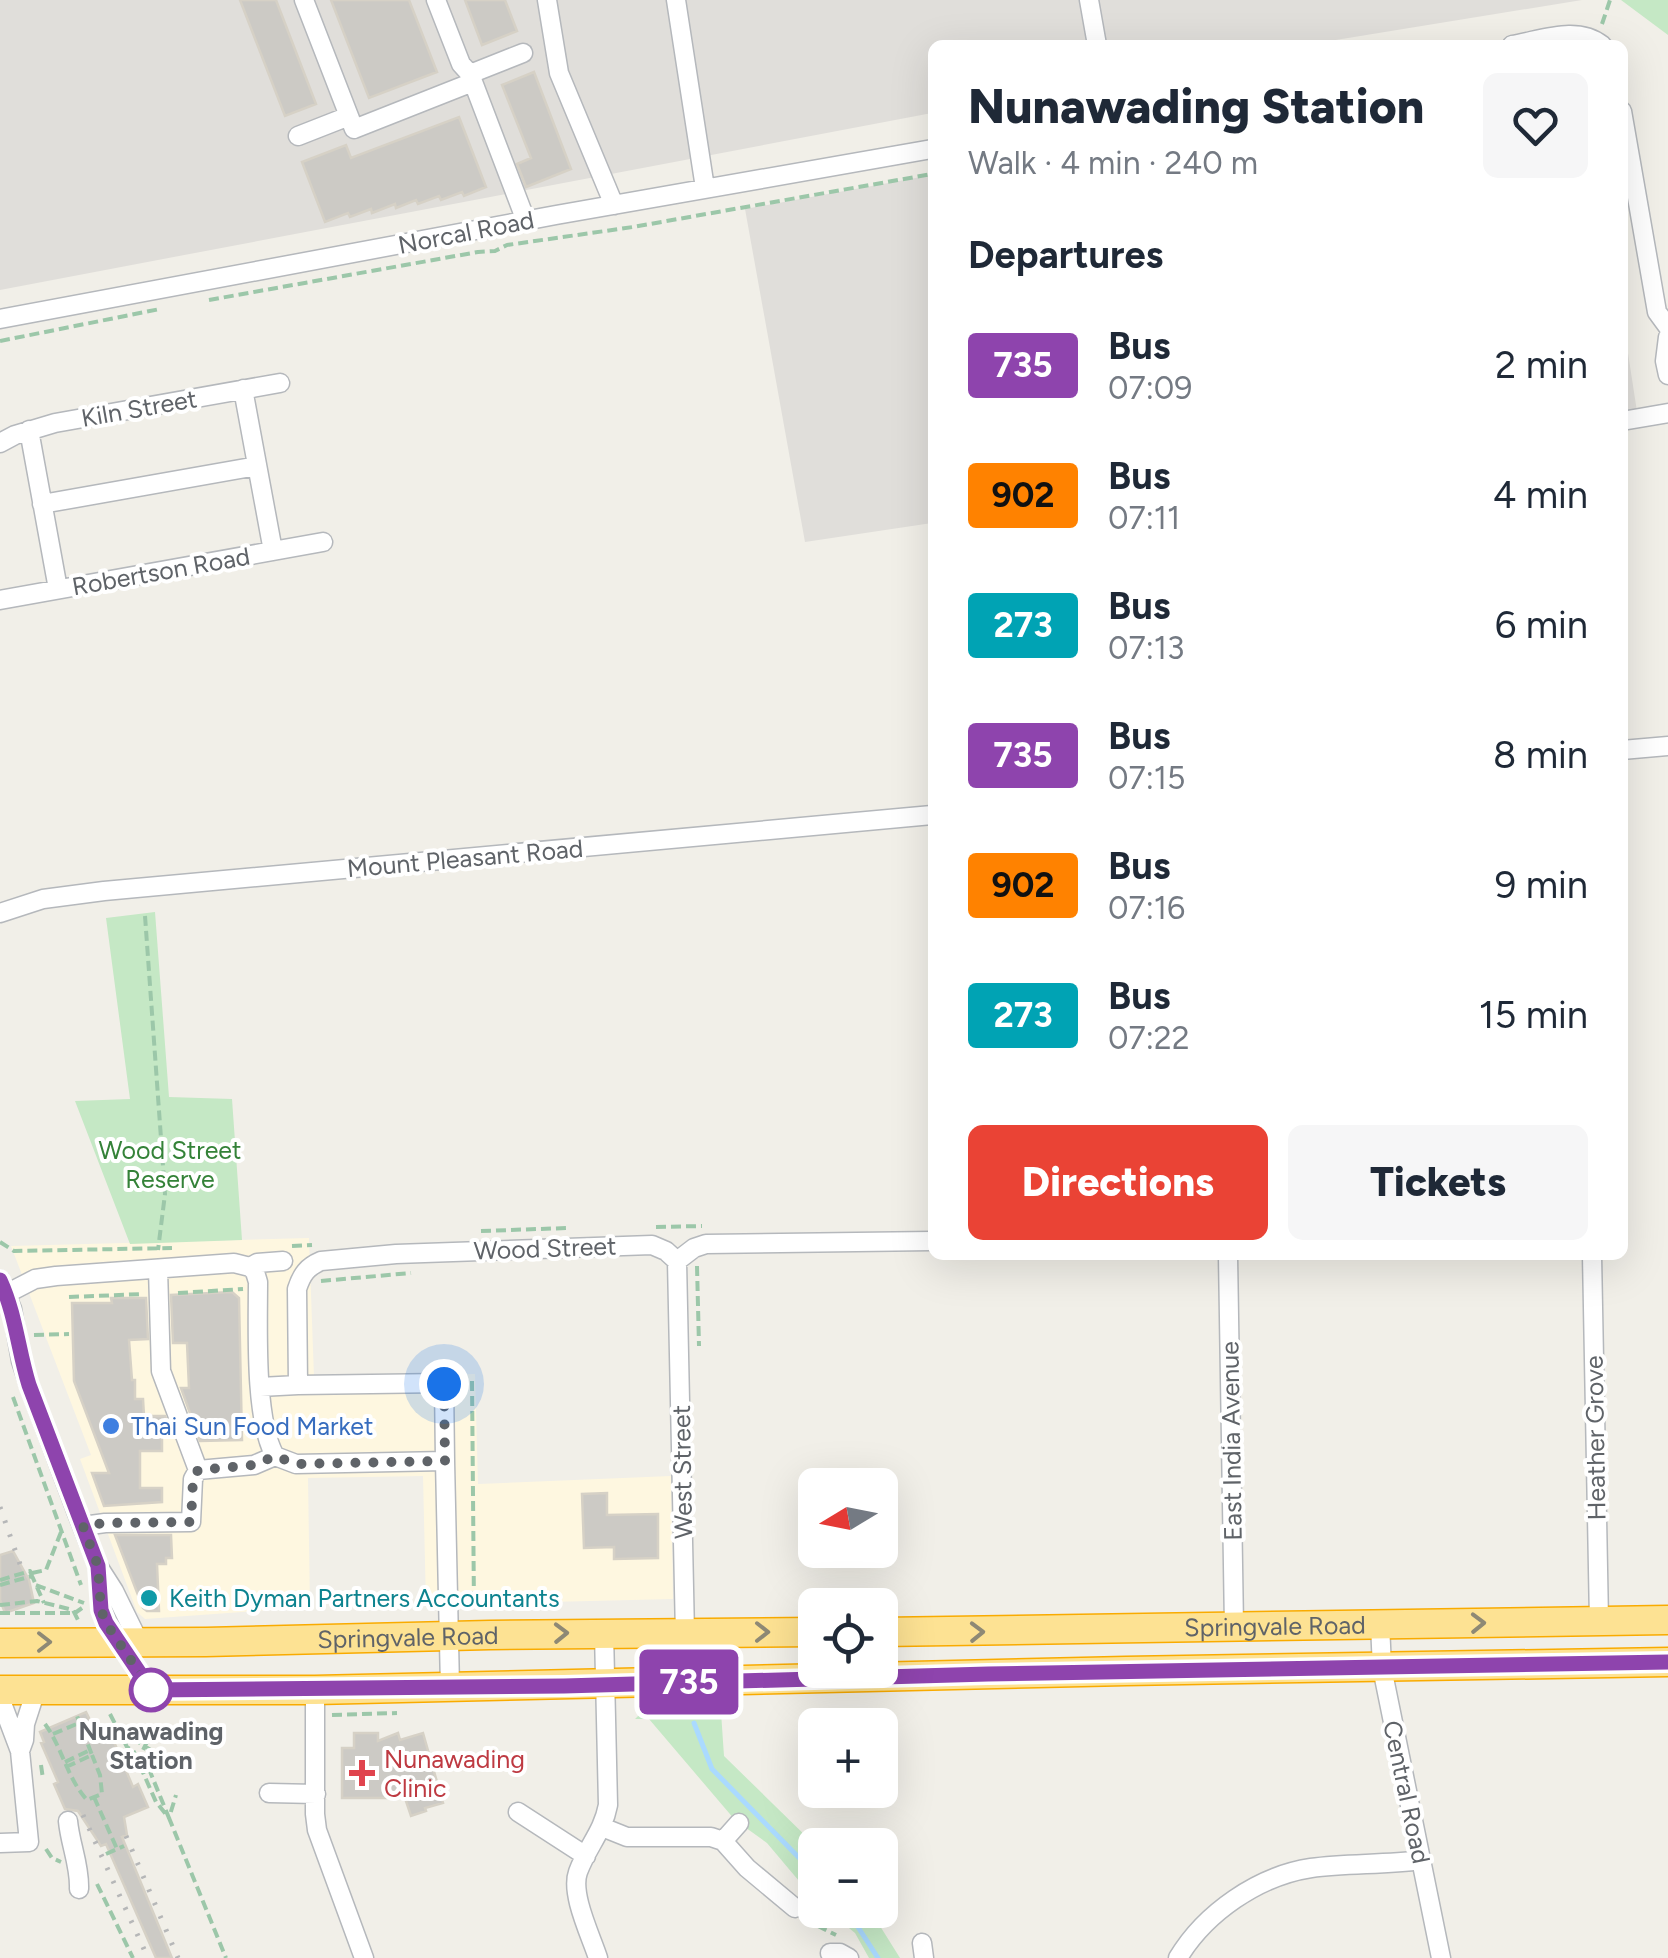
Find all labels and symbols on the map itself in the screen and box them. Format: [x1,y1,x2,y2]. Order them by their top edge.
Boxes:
street label: Norcal Road [395,204,537,260]
street label: Kiln Street [79,383,199,433]
street label: Robertson Road [70,541,252,601]
street label: Mount Pleasant Road [346,833,584,883]
park label: Wood Street Reserve [99,1135,241,1194]
street label: Wood Street [473,1231,617,1265]
street label: East India Avenue [1214,1341,1248,1541]
street label: Heather Grove [1579,1355,1611,1521]
your location [419,1359,469,1409]
street label: West Street [666,1405,698,1539]
place label: Thai Sun Food Market [131,1411,373,1441]
marker: Thai Sun Food Market [100,1415,122,1437]
north arrow [798,1468,898,1568]
place label: Keith Dyman Partners Accountants [169,1583,560,1613]
marker: Keith Dyman Partners Accountants [138,1587,160,1609]
street label: Springvale Road [1184,1610,1366,1642]
one-way arrow [1470,1612,1486,1633]
street label: Springvale Road [317,1620,499,1654]
one-way arrow [756,1621,771,1643]
one-way arrow [970,1621,986,1642]
one-way arrow [554,1623,570,1644]
one-way arrow [36,1631,52,1653]
line badge: 735 [632,1650,746,1714]
marker: Nunawading Station [130,1669,172,1711]
place label: Nunawading Station [78,1716,224,1775]
street label: Central Road [1377,1718,1437,1866]
place label: Nunawading Clinic [384,1744,525,1803]
marker: Nunawading Clinic [349,1760,375,1786]

